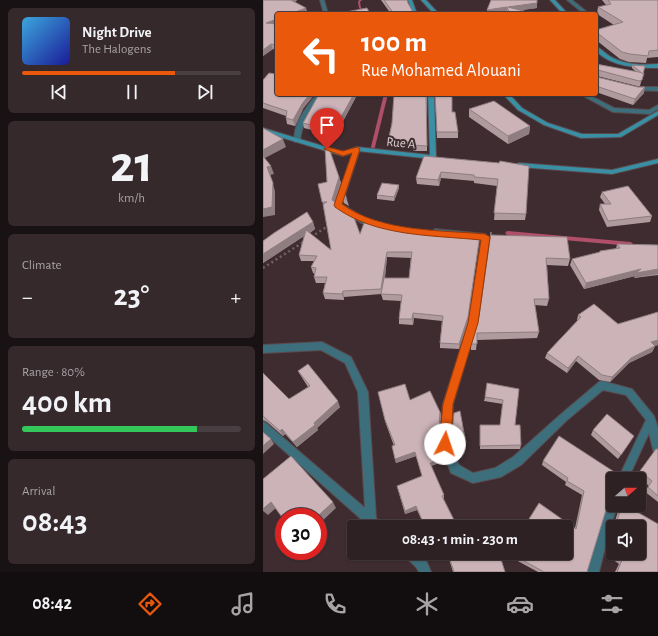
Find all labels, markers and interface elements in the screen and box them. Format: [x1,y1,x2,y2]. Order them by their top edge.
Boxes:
text: Night Drive [82,25,152,40]
icon: left [295,28,347,80]
text: 100 m [361,29,427,57]
text: The Halogens [82,43,151,56]
text: Rue Mohamed Alouani [361,62,521,80]
icon: previous [48,81,70,103]
icon: pause [121,81,143,103]
icon: next [194,81,216,103]
pin [310,108,344,149]
icon: arrive [316,114,338,136]
street label: Rue A [386,135,417,152]
text: 21 [110,139,153,191]
text: km/h [118,192,145,205]
text: Climate [22,259,61,272]
text: 23° [114,281,149,311]
text: − [22,286,33,308]
text: + [230,286,241,308]
text: Range · 80% [22,366,85,379]
text: 400 km [22,388,112,418]
position arrow [424,423,466,465]
north arrow [606,472,646,512]
map controls [606,472,646,560]
text: Arrival [22,485,55,498]
text: 08:43 [22,507,87,537]
speed limit sign: 30 [275,508,327,560]
button: sound [606,520,646,560]
text: 08:43 · 1 min · 230 m [402,532,518,547]
icon: directions [136,590,164,618]
icon: music [229,590,257,618]
icon: phone [321,590,349,618]
icon: climate [413,590,441,618]
icon: car [506,590,534,618]
icon: filters [598,590,626,618]
text: 08:42 [32,595,72,613]

